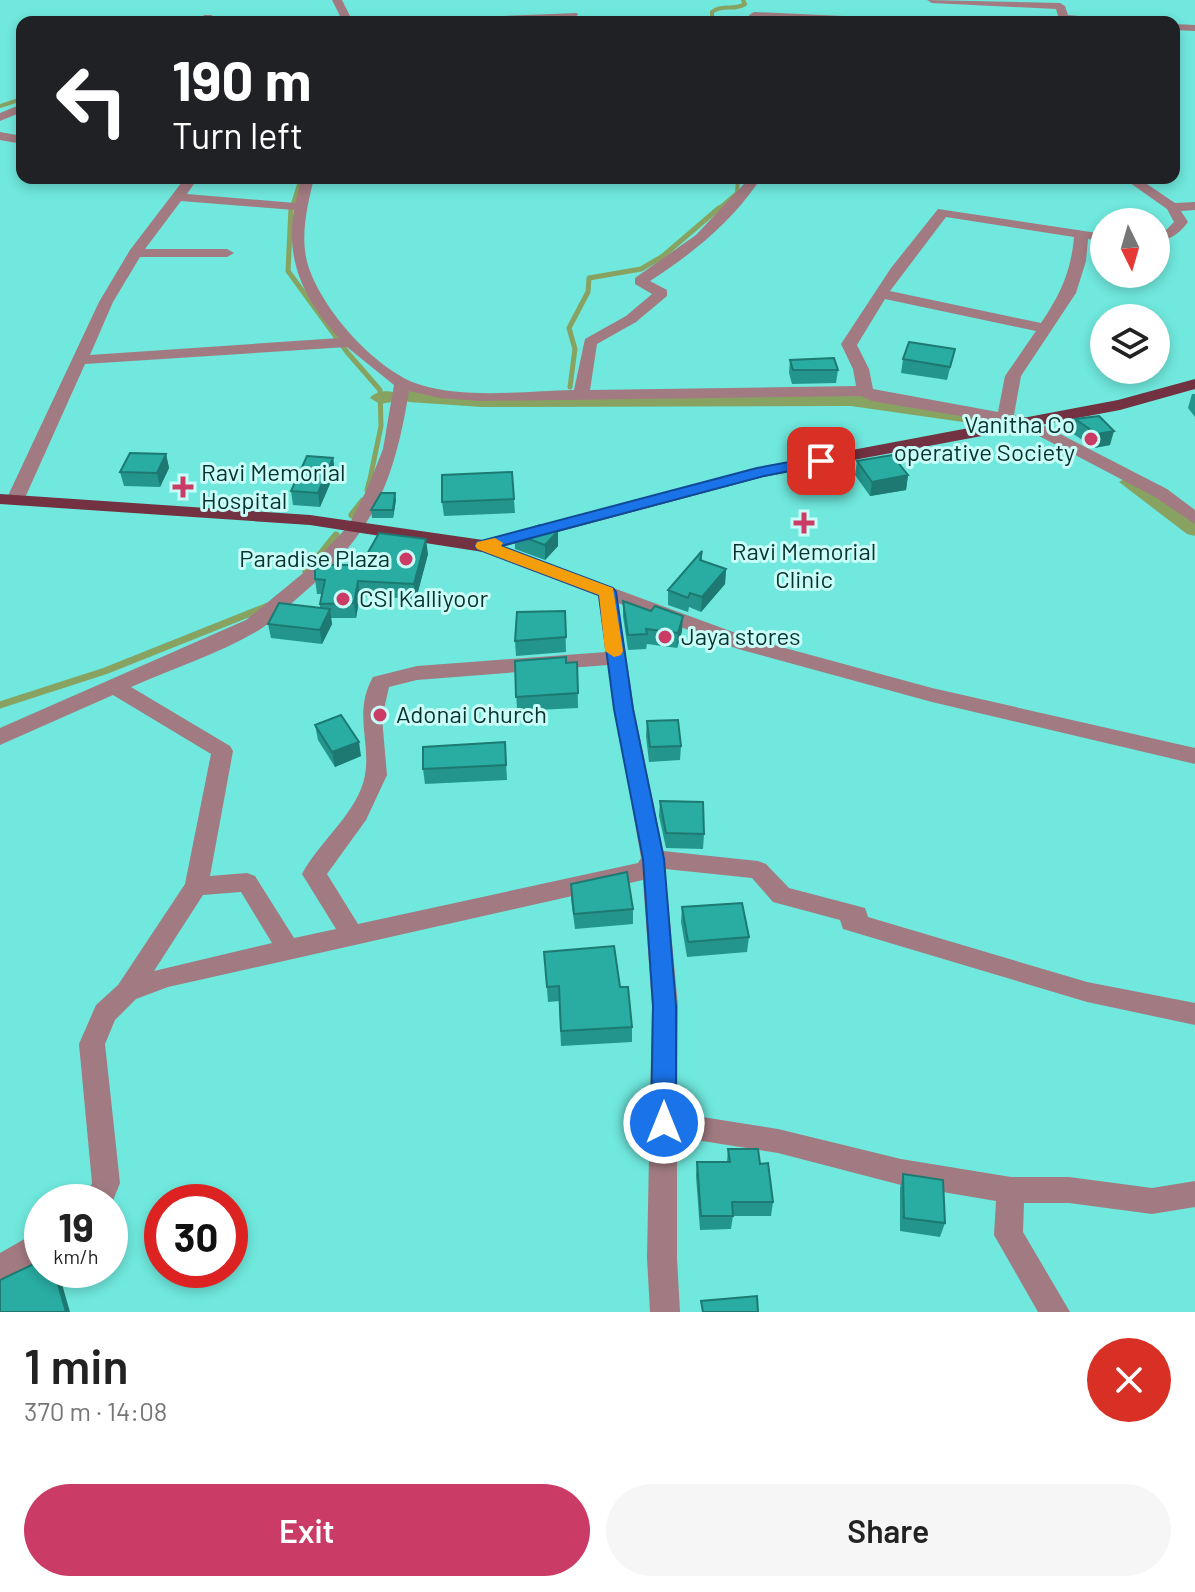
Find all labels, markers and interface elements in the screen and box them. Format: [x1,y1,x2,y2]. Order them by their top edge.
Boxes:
text: 190 m [172,45,311,112]
icon: left [40,48,144,152]
text: Turn left [172,113,303,156]
north arrow [1090,208,1170,288]
map controls [1090,208,1170,384]
button: layers [1090,304,1170,384]
place label: Vanitha Co operative Society [894,409,1075,466]
pin [787,427,855,495]
marker: Vanitha Co operative Society [1082,430,1100,448]
icon: arrive [799,439,843,483]
place label: Ravi Memorial Hospital [201,457,345,514]
marker: Ravi Memorial Hospital [172,476,194,498]
marker: Ravi Memorial Clinic [793,512,815,534]
place label: Ravi Memorial Clinic [732,536,876,593]
place label: Paradise Plaza [239,543,390,572]
marker: Paradise Plaza [397,550,415,568]
place label: CSI Kalliyoor [359,583,489,612]
marker: CSI Kalliyoor [334,590,352,608]
place label: Jaya stores [681,621,801,650]
marker: Jaya stores [656,628,674,646]
place label: Adonai Church [396,699,547,728]
marker: Adonai Church [371,706,389,724]
position arrow [622,1081,706,1165]
speed limit sign: 30 [144,1184,248,1288]
text: 19 [58,1202,94,1250]
text: km/h [53,1244,99,1268]
text: 1 min [24,1336,129,1394]
button: close [1087,1338,1171,1422]
text: 370 m · 14:08 [24,1395,167,1426]
button: Exit [24,1484,590,1576]
button: Share [606,1484,1171,1576]

